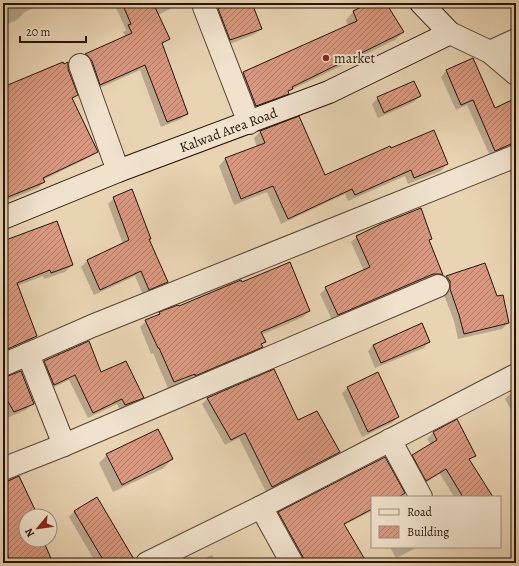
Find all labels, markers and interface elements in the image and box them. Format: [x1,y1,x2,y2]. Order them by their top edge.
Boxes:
scale bar [20,18,86,44]
text: 20 m [26,24,50,40]
place label: market [334,49,375,68]
marker: market [321,53,331,63]
street label: Kalwad Area Road [177,103,280,157]
legend [371,496,501,548]
text: Road [407,504,433,520]
north arrow [18,508,58,548]
text: Building [407,524,449,540]
text: N [21,525,38,540]

